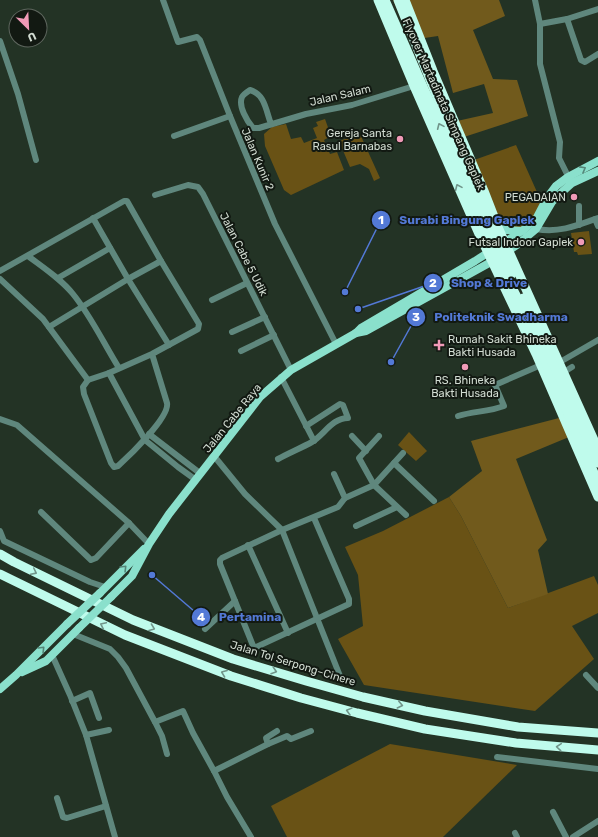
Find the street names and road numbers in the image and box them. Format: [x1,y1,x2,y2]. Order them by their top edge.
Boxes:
street label: Flyover Martadinata Simpang Gaplek [400,16,488,192]
street label: Jalan Salam [308,82,372,109]
street label: Jalan Kunir 2 [239,126,277,192]
street label: Jalan Cabe 5 Udik [217,210,270,298]
street label: Jalan Cabe Raya [201,381,264,455]
street label: Jalan Tol Serpong–Cinere [229,638,357,689]

